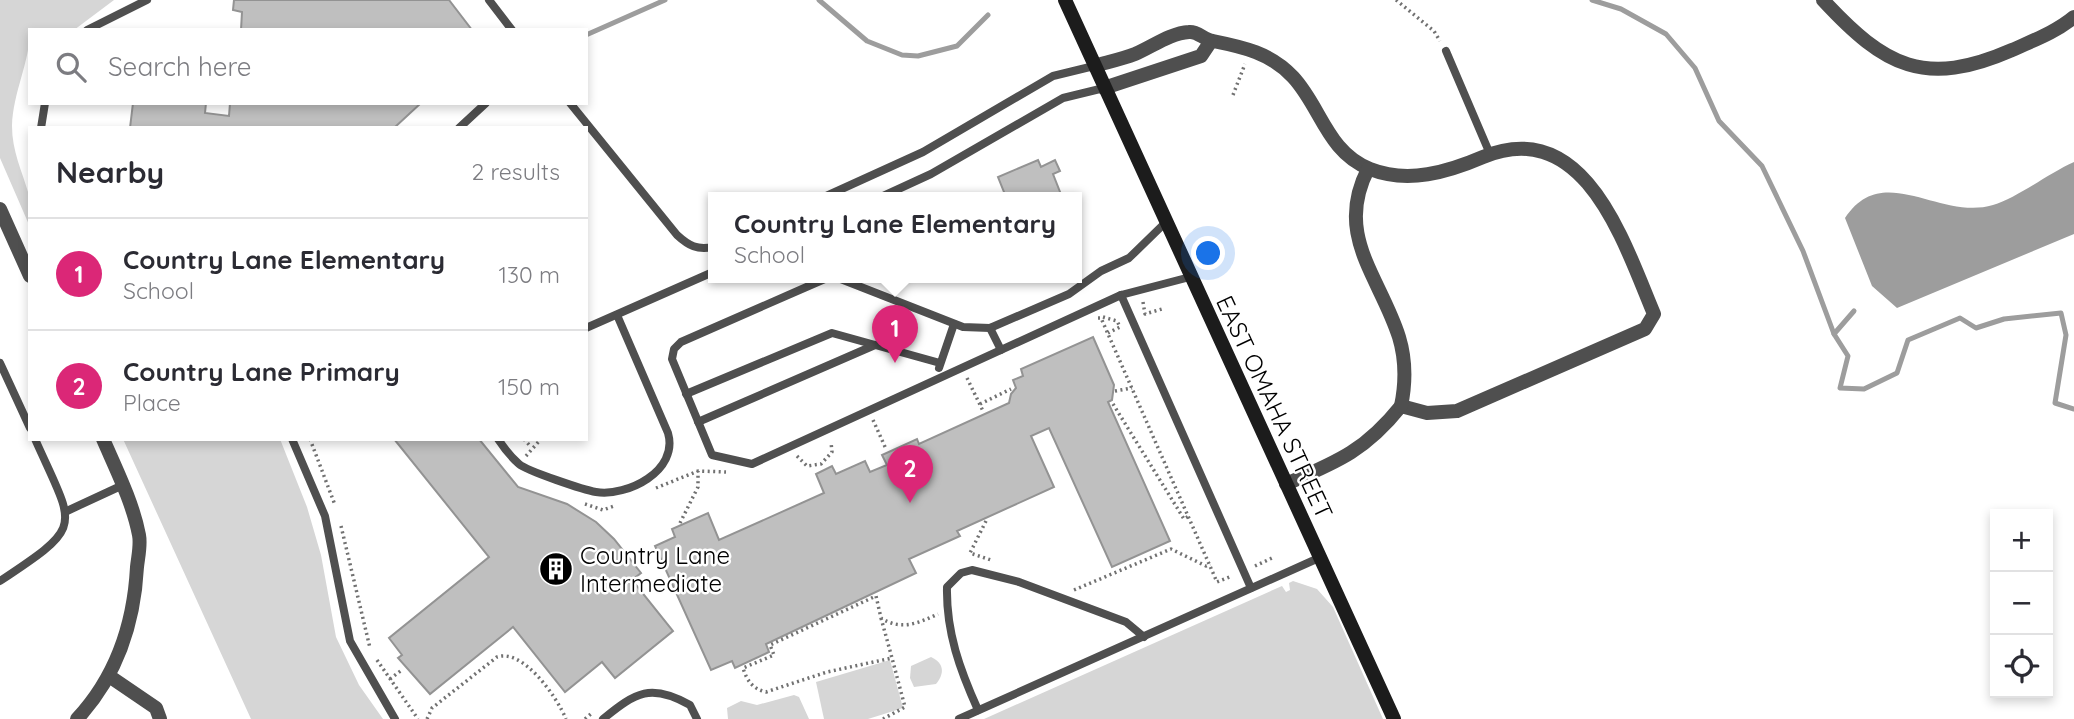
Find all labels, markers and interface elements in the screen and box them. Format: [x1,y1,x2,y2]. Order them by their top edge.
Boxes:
search box [28,28,588,105]
icon: search [52,48,90,86]
text: Search here [108,50,252,83]
text: Nearby [56,153,164,191]
text: 2 results [471,157,560,186]
popup [708,192,1082,283]
text: Country Lane Elementary [734,207,1056,240]
your location [1191,236,1225,270]
text: School [734,240,805,269]
text: Country Lane Elementary [123,243,445,276]
text: 1 [75,260,83,289]
text: 130 m [498,260,560,289]
text: School [123,276,194,305]
street label: EAST OMAHA STREET [1210,291,1340,523]
pin: 1 [872,305,918,363]
text: Country Lane Primary [123,355,400,388]
text: 2 [72,372,86,401]
text: 150 m [498,372,560,401]
text: Place [123,388,181,417]
pin: 2 [887,445,933,503]
map controls [1990,509,2053,698]
button: + [1990,509,2053,572]
place label: Country Lane Intermediate [580,540,730,598]
building icon: Country Lane Intermediate [537,550,575,588]
button: − [1990,572,2053,635]
button: locate [1990,635,2053,698]

